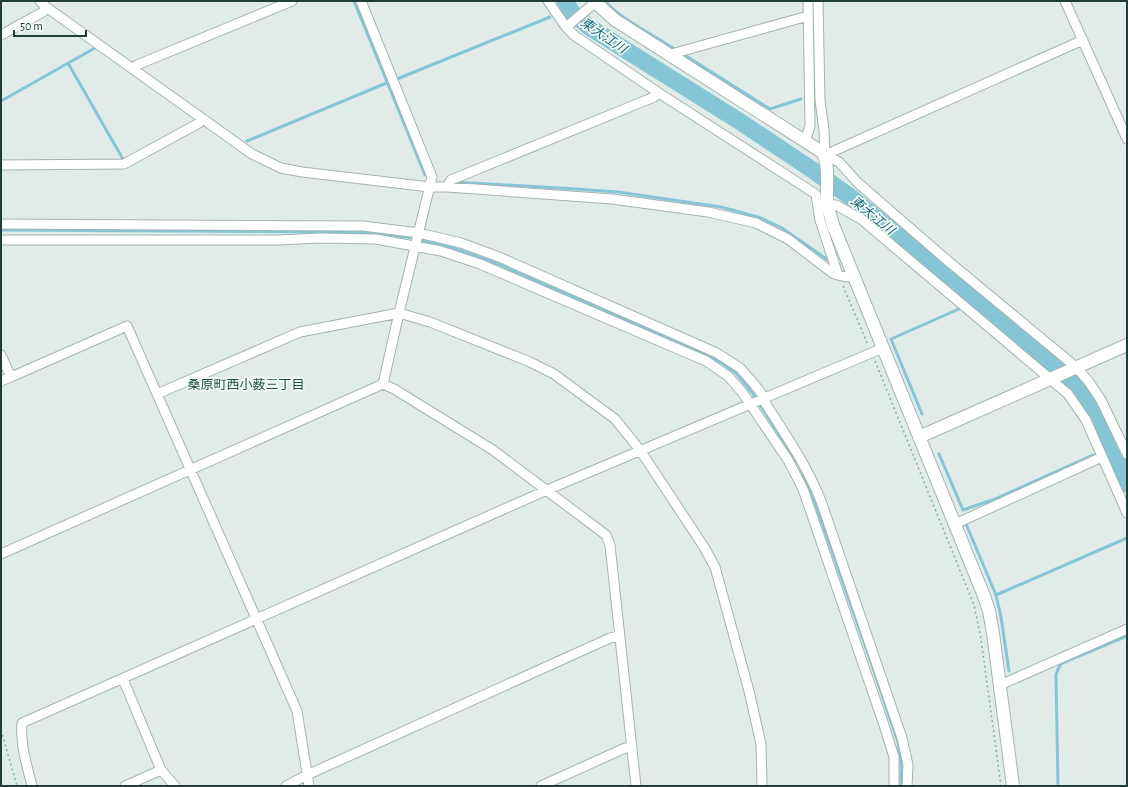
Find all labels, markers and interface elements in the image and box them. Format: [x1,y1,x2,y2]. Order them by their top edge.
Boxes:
scale bar [14,12,86,38]
water label: 東大江川 [578,15,631,57]
text: 50 m [20,20,43,32]
water label: 東大江川 [848,194,899,239]
district label: 桑原町西小薮三丁目 [187,378,305,392]

